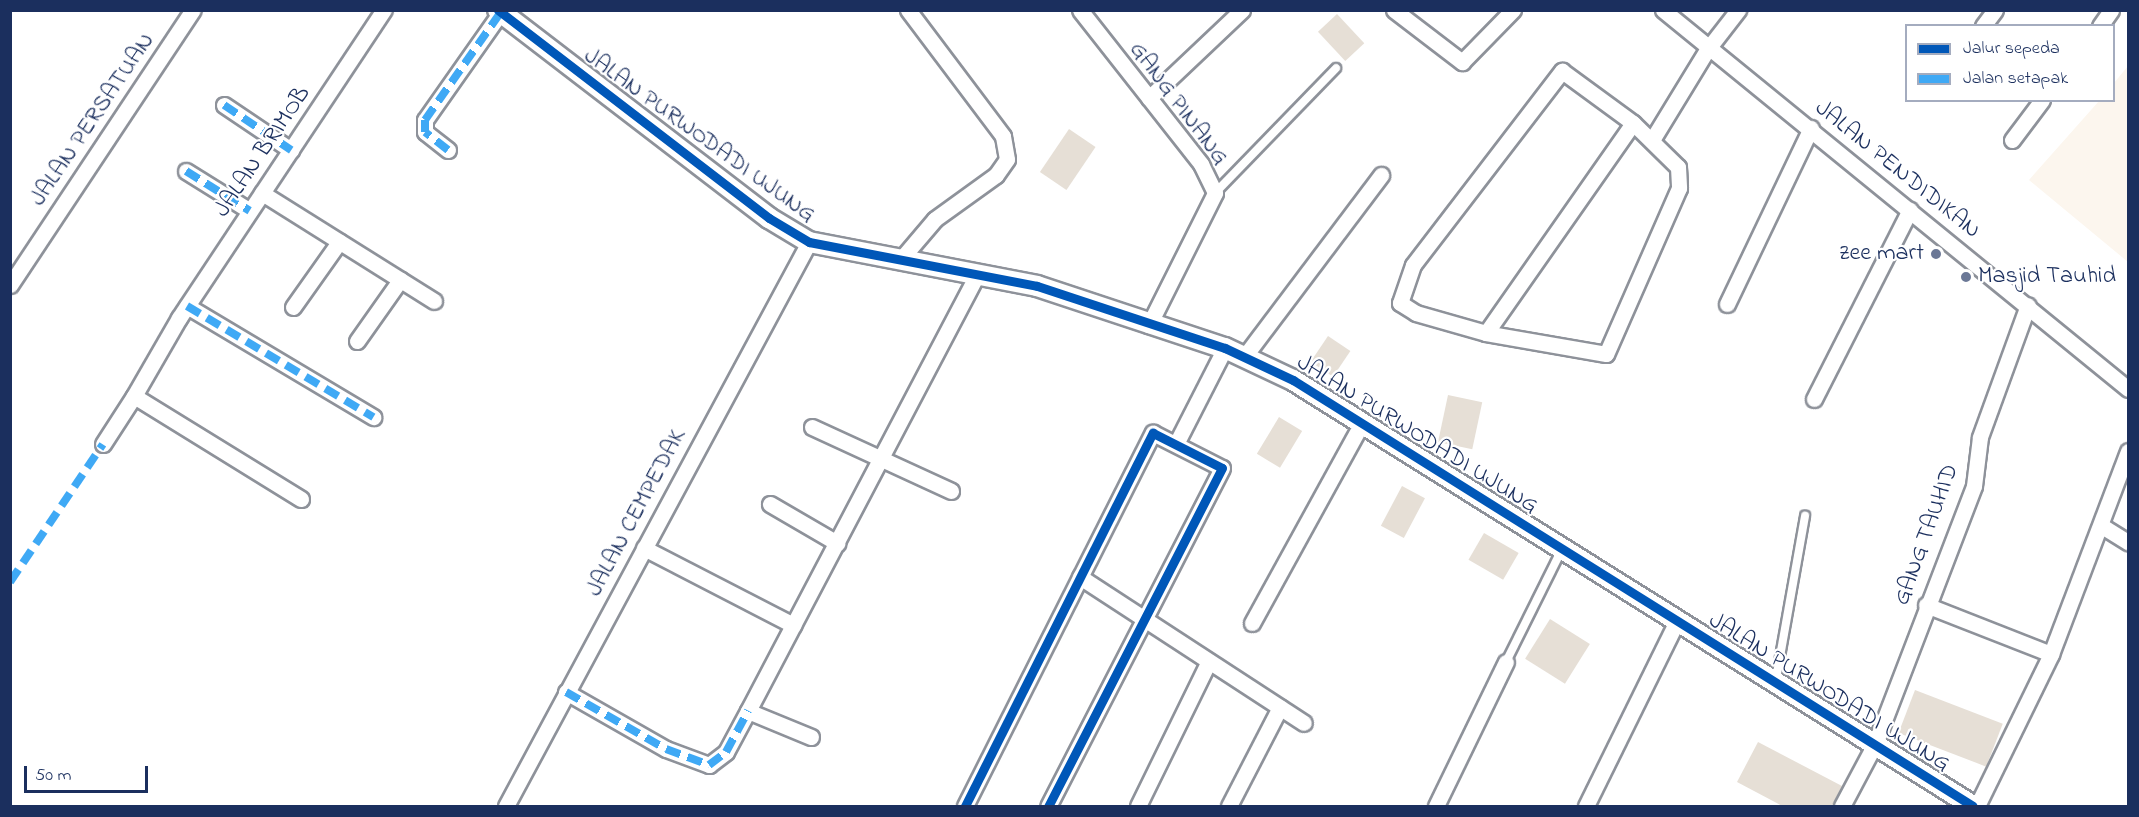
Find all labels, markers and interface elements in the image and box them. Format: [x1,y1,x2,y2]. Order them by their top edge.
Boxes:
legend [1905,24,2115,102]
street label: JALAN PERSATUAN [24,28,162,212]
street label: GANG PINANG [1122,36,1234,172]
text: Jalur sepeda [1963,36,2060,62]
street label: JALAN PURWODADI UJUNG [578,42,820,230]
text: Jalan setapak [1963,66,2068,92]
street label: JALAN BRIMOB [208,81,318,223]
street label: JALAN PENDIDIKAN [1808,94,1986,246]
place label: zee mart [1839,240,1924,268]
marker: zee mart [1929,247,1943,261]
place label: Masjid Tauhid [1978,263,2116,291]
marker: Masjid Tauhid [1959,270,1973,284]
street label: JALAN PURWODADI UJUNG [1291,349,1543,521]
street label: JALAN CEMPEDAK [581,424,693,602]
street label: GANG TAUHID [1888,461,1966,609]
street label: JALAN PURWODADI UJUNG [1703,607,1955,779]
scale bar [27,754,152,792]
text: 50 m [35,763,72,789]

